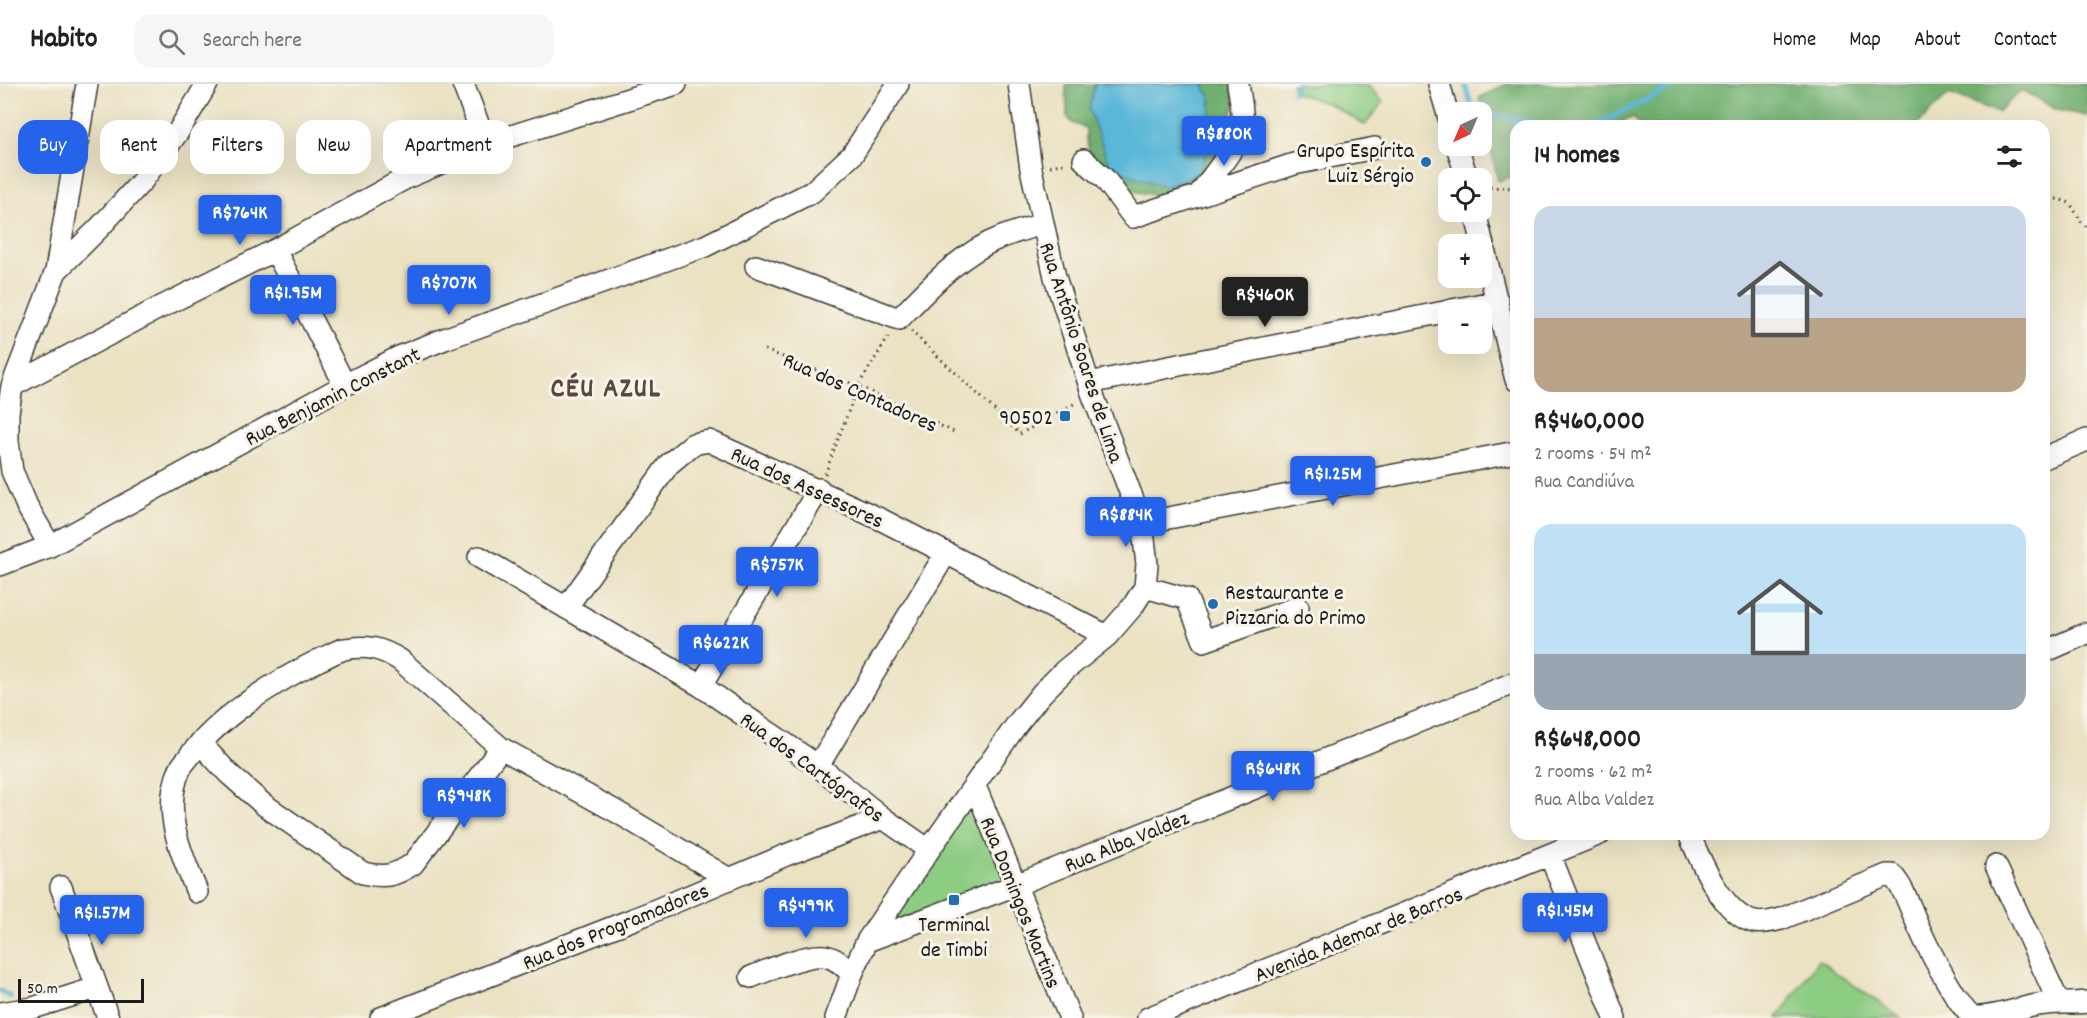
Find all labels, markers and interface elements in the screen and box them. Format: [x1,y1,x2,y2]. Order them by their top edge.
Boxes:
search box [134,14,554,68]
text: Habito [30,21,98,61]
icon: search [155,25,188,58]
text: Search here [203,26,302,57]
text: Home [1772,26,1816,56]
text: Map [1849,26,1881,56]
text: About [1914,26,1961,56]
text: Contact [1994,26,2057,56]
north arrow [1438,102,1492,156]
map controls [1438,102,1492,354]
pin: R$880K [1175,116,1273,167]
chip: Buy [18,120,88,174]
chip: Rent [100,120,178,174]
chip: Filters [190,120,284,174]
chip: New [296,120,371,174]
chip: Apartment [383,120,513,174]
text: R$880K [1196,121,1252,149]
place label: Grupo Espírita Luiz Sérgio [1296,137,1415,193]
text: 14 homes [1534,138,1620,175]
icon: filters [1993,140,2026,173]
marker: Grupo Espírita Luiz Sérgio [1419,155,1433,169]
button: locate [1438,168,1492,222]
pin: R$764K [191,195,289,246]
text: R$764K [213,200,267,228]
button: + [1438,234,1492,288]
street label: Rua Antônio Soares de Lima [1029,239,1130,468]
icon: home [1726,245,1834,353]
pin: R$707K [400,265,498,316]
text: R$707K [421,270,477,298]
pin: R$1.95M [238,275,348,326]
pin: R$460K [1216,277,1314,328]
text: R$1.95M [264,280,322,308]
text: R$460K [1236,282,1294,310]
button: − [1438,300,1492,354]
street label: Rua Benjamin Constant [241,340,427,456]
street label: Rua dos Contadores [777,346,942,442]
district label: CÉU AZUL [550,371,662,411]
place label: 90502 [999,404,1053,435]
text: R$460,000 [1534,404,1645,441]
marker: 90502 [1058,409,1072,423]
street label: Rua dos Assessores [725,440,888,538]
text: 2 rooms · 54 m² [1534,441,1652,469]
pin: R$1.25M [1278,456,1388,507]
text: R$1.25M [1304,461,1362,489]
text: Rua Candiúva [1534,469,1634,497]
pin: R$884K [1077,497,1175,548]
text: R$884K [1099,502,1153,530]
pin: R$757K [728,547,826,598]
text: R$757K [750,552,804,580]
icon: home [1726,563,1834,671]
place label: Restaurante e Pizzaria do Primo [1225,579,1366,635]
marker: Restaurante e Pizzaria do Primo [1206,597,1220,611]
pin: R$622K [672,625,770,676]
text: R$622K [693,630,749,658]
street label: Rua dos Cartógrafos [732,706,890,832]
text: R$648,000 [1534,722,1641,759]
pin: R$648K [1224,751,1322,802]
text: R$648K [1245,756,1301,784]
text: 2 rooms · 62 m² [1534,759,1653,787]
pin: R$948K [415,778,513,829]
text: R$948K [437,783,491,811]
text: Rua Alba Valdez [1534,787,1654,815]
street label: Rua Alba Valdez [1060,804,1195,882]
street label: Rua Domingos Martins [970,813,1067,994]
street label: Rua dos Programadores [518,877,714,980]
street label: Avenida Ademar de Barros [1250,880,1468,992]
pin: R$499K [757,888,855,939]
text: R$499K [778,893,834,921]
marker: Terminal de Timbi [947,893,961,907]
pin: R$1.45M [1510,893,1620,944]
pin: R$1.57M [47,895,157,946]
text: R$1.45M [1537,898,1593,926]
text: R$1.57M [74,900,130,928]
place label: Terminal de Timbi [918,911,990,967]
scale bar [18,976,144,1004]
text: 50 m [27,978,58,1001]

